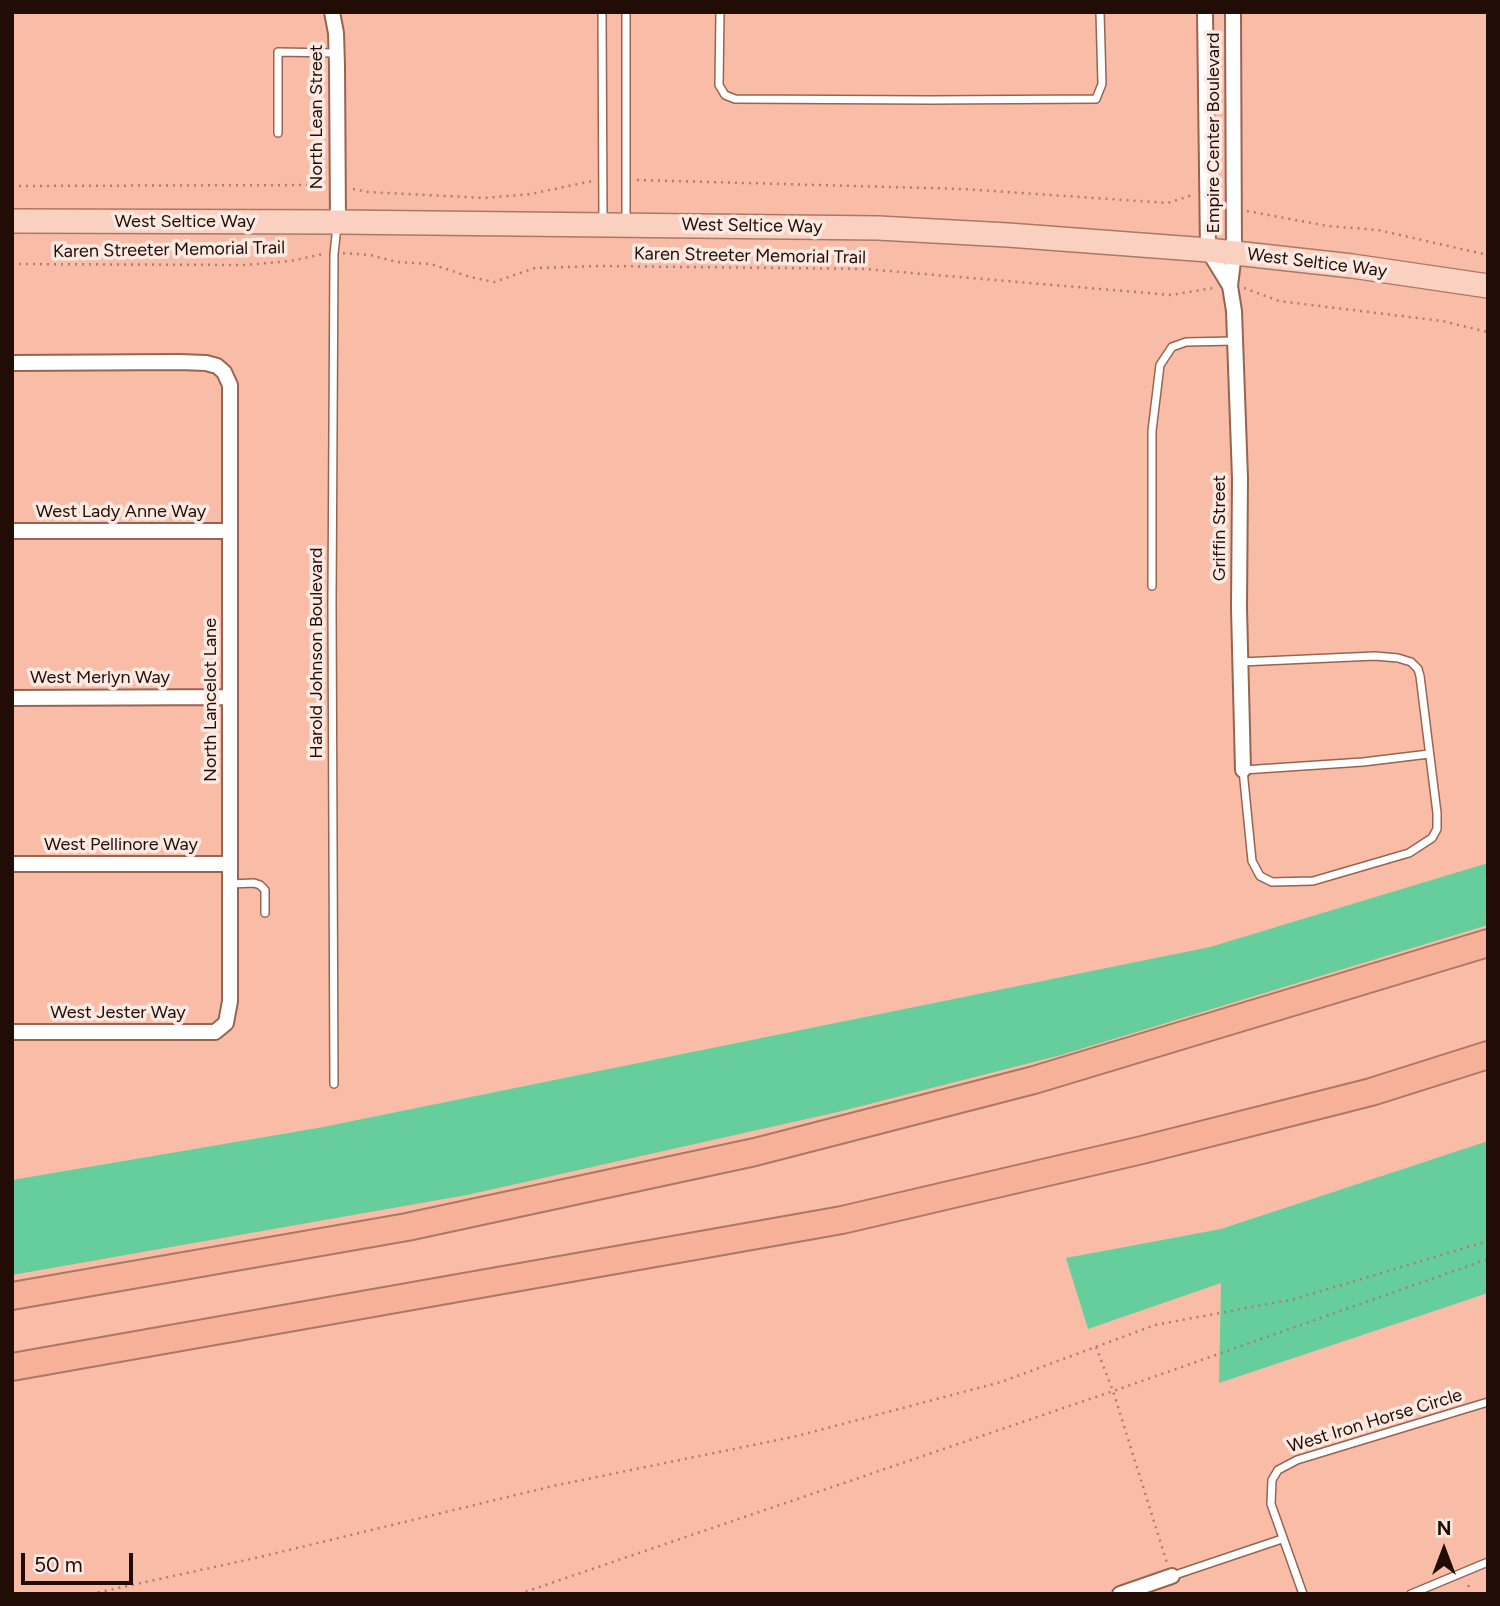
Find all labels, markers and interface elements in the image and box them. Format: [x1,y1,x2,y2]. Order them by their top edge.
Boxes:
street label: Empire Center Boulevard [1203,32,1225,234]
street label: North Lean Street [306,44,328,190]
street label: West Seltice Way [115,211,255,233]
street label: West Seltice Way [681,214,823,238]
street label: Karen Streeter Memorial Trail [53,237,285,263]
street label: Karen Streeter Memorial Trail [634,243,866,269]
street label: West Seltice Way [1246,244,1388,282]
street label: Griffin Street [1209,475,1231,581]
street label: West Lady Anne Way [36,501,206,523]
street label: Harold Johnson Boulevard [306,547,328,759]
street label: North Lancelot Lane [200,618,222,782]
street label: West Merlyn Way [30,667,170,689]
street label: West Pellinore Way [44,834,198,856]
street label: West Jester Way [50,1002,186,1024]
street label: West Iron Horse Circle [1285,1384,1465,1458]
north arrow [1409,1515,1479,1585]
text: N [1437,1517,1451,1540]
scale bar [24,1540,136,1584]
text: 50 m [34,1552,83,1577]

